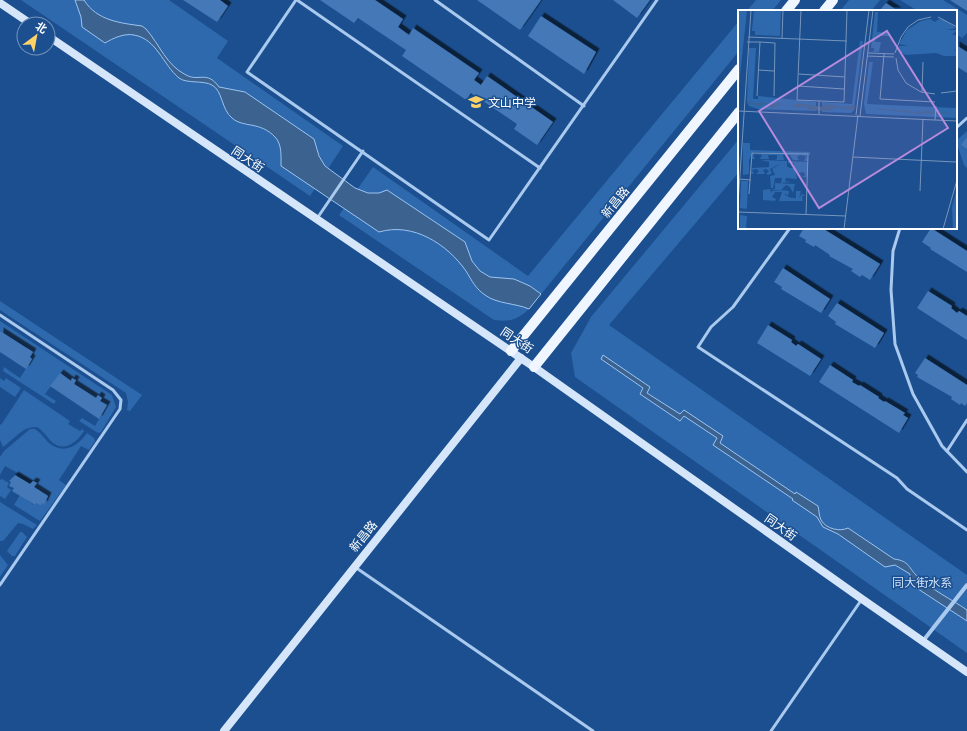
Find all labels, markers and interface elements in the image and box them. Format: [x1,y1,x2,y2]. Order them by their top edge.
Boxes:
inset map [738,10,957,229]
north arrow [16,16,56,56]
text: 北 [33,18,50,36]
school or university icon: 文山中学 [467,93,485,111]
place label: 文山中学 [488,94,536,111]
street label: 同大街 [228,142,268,176]
street label: 新昌路 [597,183,633,221]
street label: 同大街 [497,323,537,357]
street label: 同大街 [761,510,801,544]
street label: 新昌路 [345,517,381,555]
park label: 同大街水系 [892,574,952,591]

